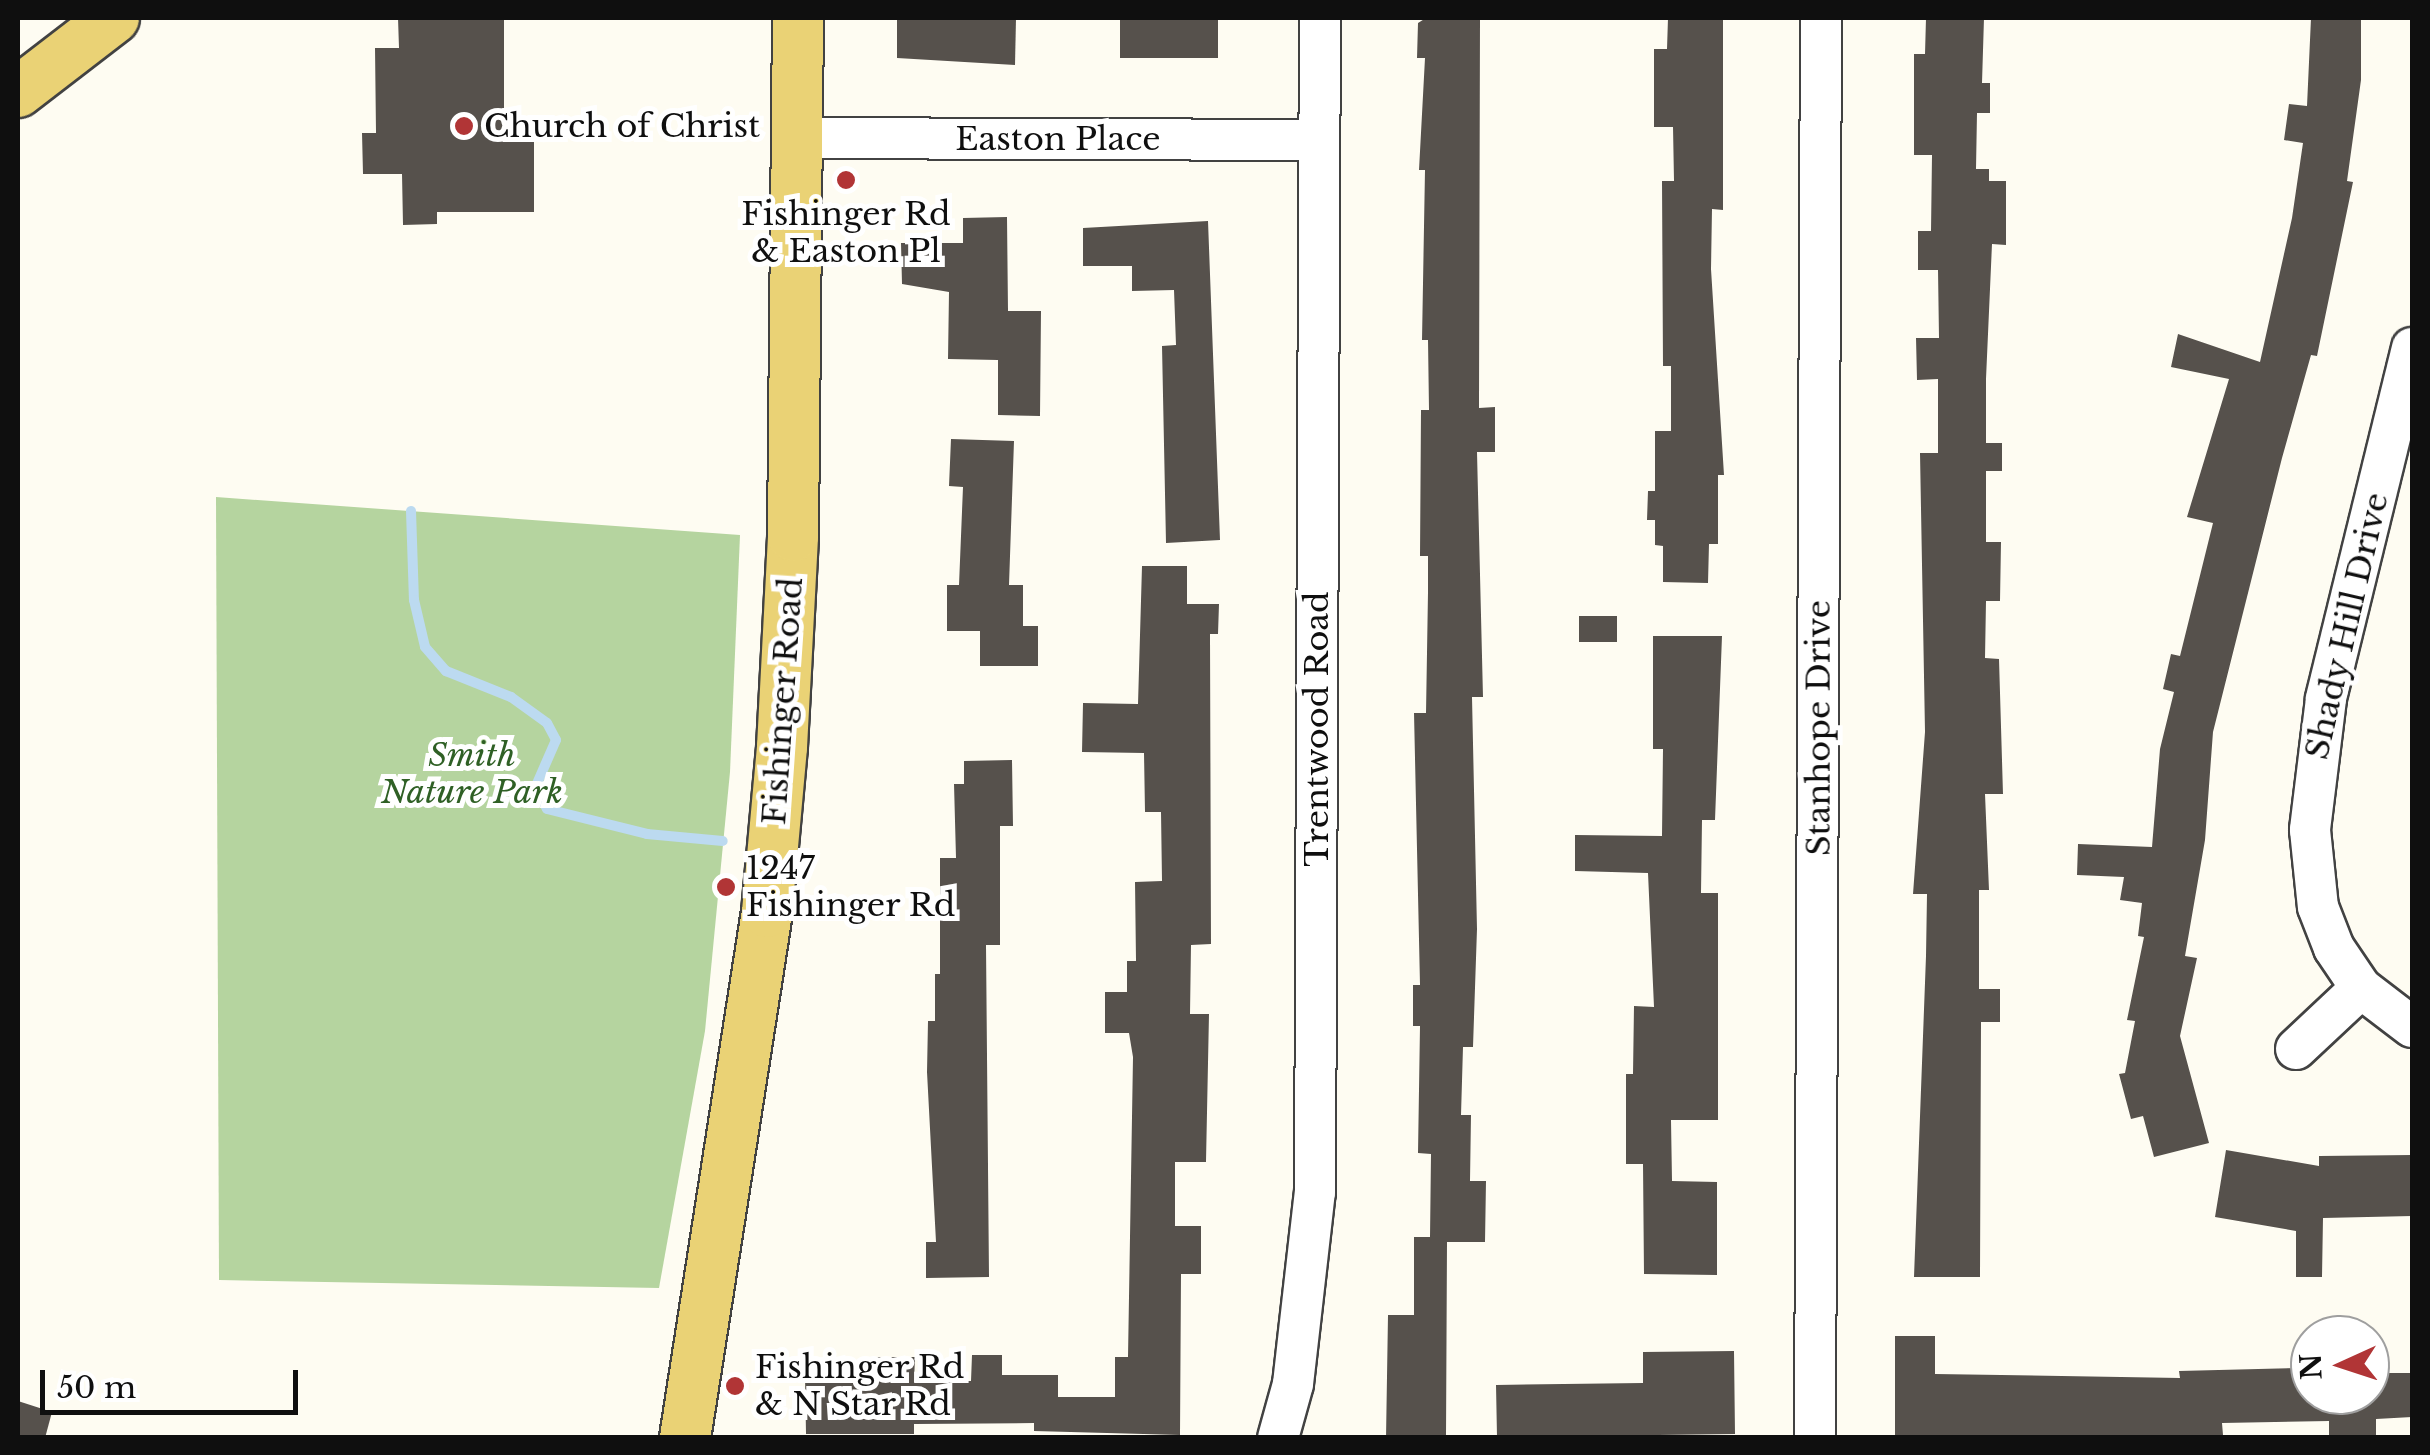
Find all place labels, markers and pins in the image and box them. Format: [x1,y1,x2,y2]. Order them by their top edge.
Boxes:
place label: Church of Christ [484,107,760,145]
marker: Church of Christ [453,115,475,137]
marker: Fishinger Rd & Easton Pl [835,169,857,191]
place label: Fishinger Rd & Easton Pl [741,196,951,271]
place label: 1247 Fishinger Rd [746,850,956,925]
marker: 1247 Fishinger Rd [715,876,737,898]
place label: Fishinger Rd & N Star Rd [755,1349,965,1424]
marker: Fishinger Rd & N Star Rd [724,1375,746,1397]

